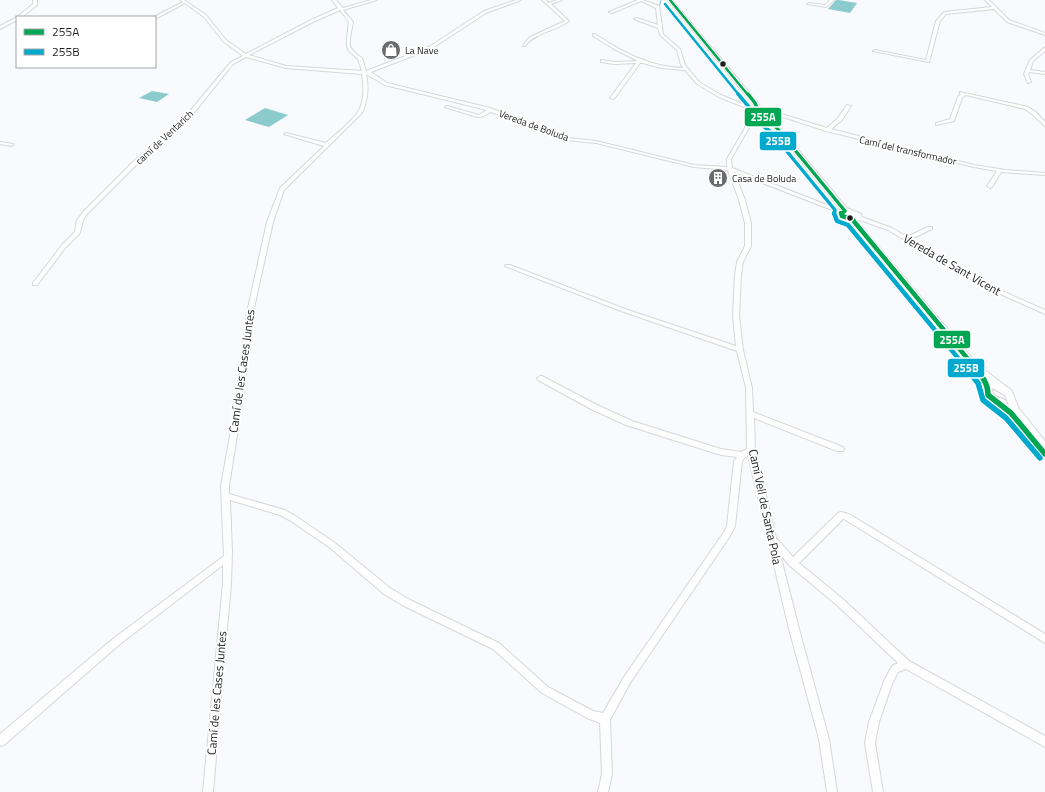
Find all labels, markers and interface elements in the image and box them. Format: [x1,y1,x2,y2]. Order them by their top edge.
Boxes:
legend [16,16,156,68]
text: 255A [52,22,79,41]
shop icon: La Nave [380,39,402,61]
text: 255B [52,42,80,61]
place label: La Nave [405,43,439,58]
unlabelled marker [718,59,728,69]
street label: camí de Ventarich [132,106,197,168]
street label: Vereda de Boluda [497,106,571,145]
line badge: 255A [744,107,782,127]
text: 255A [750,109,776,125]
line badge: 255B [759,131,797,151]
street label: Camí del transformador [858,132,959,169]
text: 255B [765,133,791,149]
building icon: Casa de Boluda [707,167,729,189]
place label: Casa de Boluda [732,171,796,186]
unlabelled marker [845,213,855,223]
street label: Vereda de Sant Vicent [900,229,1005,301]
street label: Camí de les Cases Juntes [223,308,260,434]
line badge: 255A [933,330,971,349]
text: 255A [939,332,965,348]
line badge: 255B [947,358,985,378]
text: 255B [953,360,979,376]
street label: Camí Vell de Santa Pola [744,447,787,566]
street label: Camí de les Cases Juntes [202,630,231,756]

